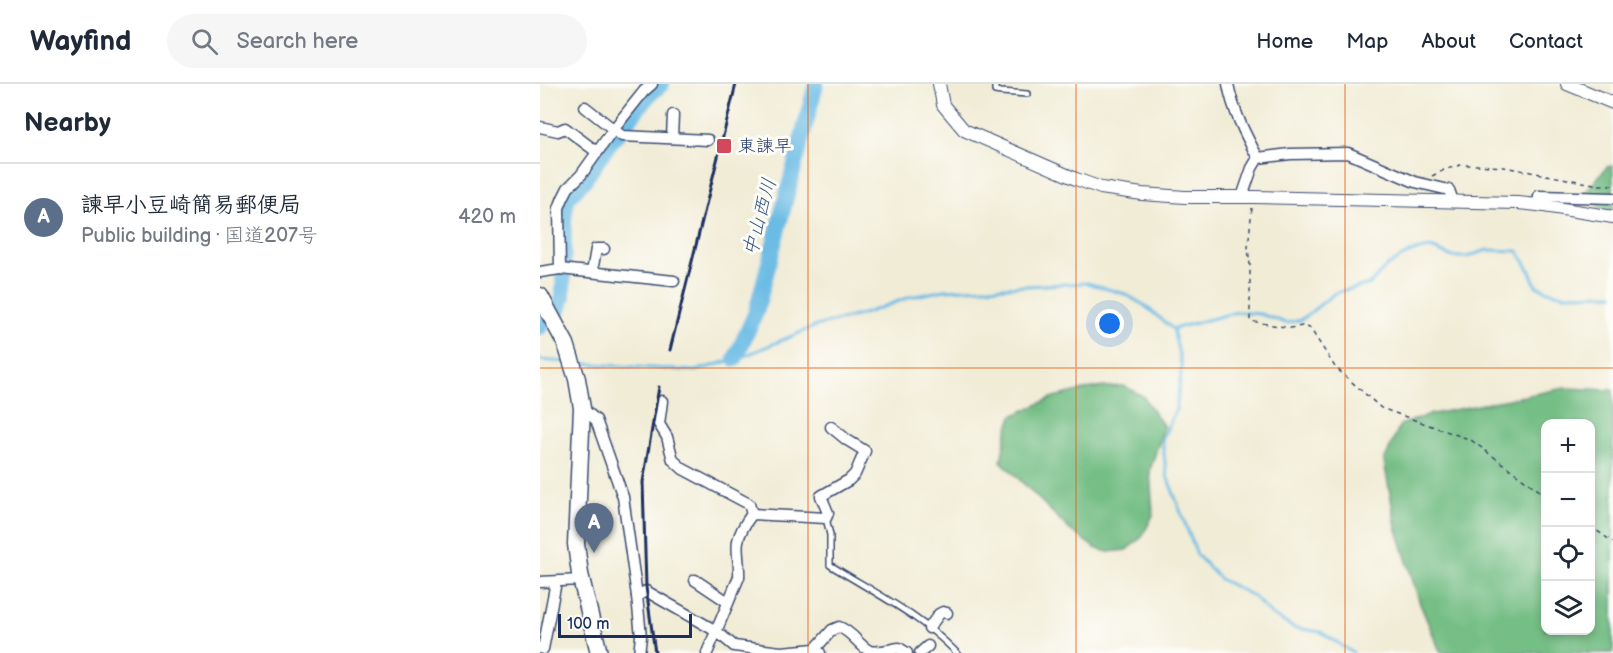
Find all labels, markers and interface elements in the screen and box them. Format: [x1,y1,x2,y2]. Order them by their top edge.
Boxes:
search box [167,14,587,68]
text: Wayfind [30,25,131,58]
icon: search [188,25,221,58]
text: Search here [236,28,358,55]
text: Home [1256,29,1313,54]
text: Map [1346,29,1388,54]
text: About [1421,29,1476,54]
text: Contact [1509,29,1583,54]
text: Nearby [24,108,111,139]
place label: 東諫早 [738,136,792,157]
marker: 東諫早 [715,137,733,155]
water label: 中山西川 [738,176,782,259]
text: 諫早小豆崎簡易郵便局 [81,192,301,219]
text: A [37,205,50,229]
text: 420 m [458,205,516,229]
text: Public building · 国道207号 [81,224,318,248]
your location [1095,309,1124,338]
map controls [1541,419,1595,635]
button: + [1541,419,1595,473]
button: − [1541,473,1595,527]
pin: A [574,504,614,553]
button: locate [1541,527,1595,581]
button: layers [1541,581,1595,635]
scale bar [558,611,692,638]
text: 100 m [567,615,610,634]

